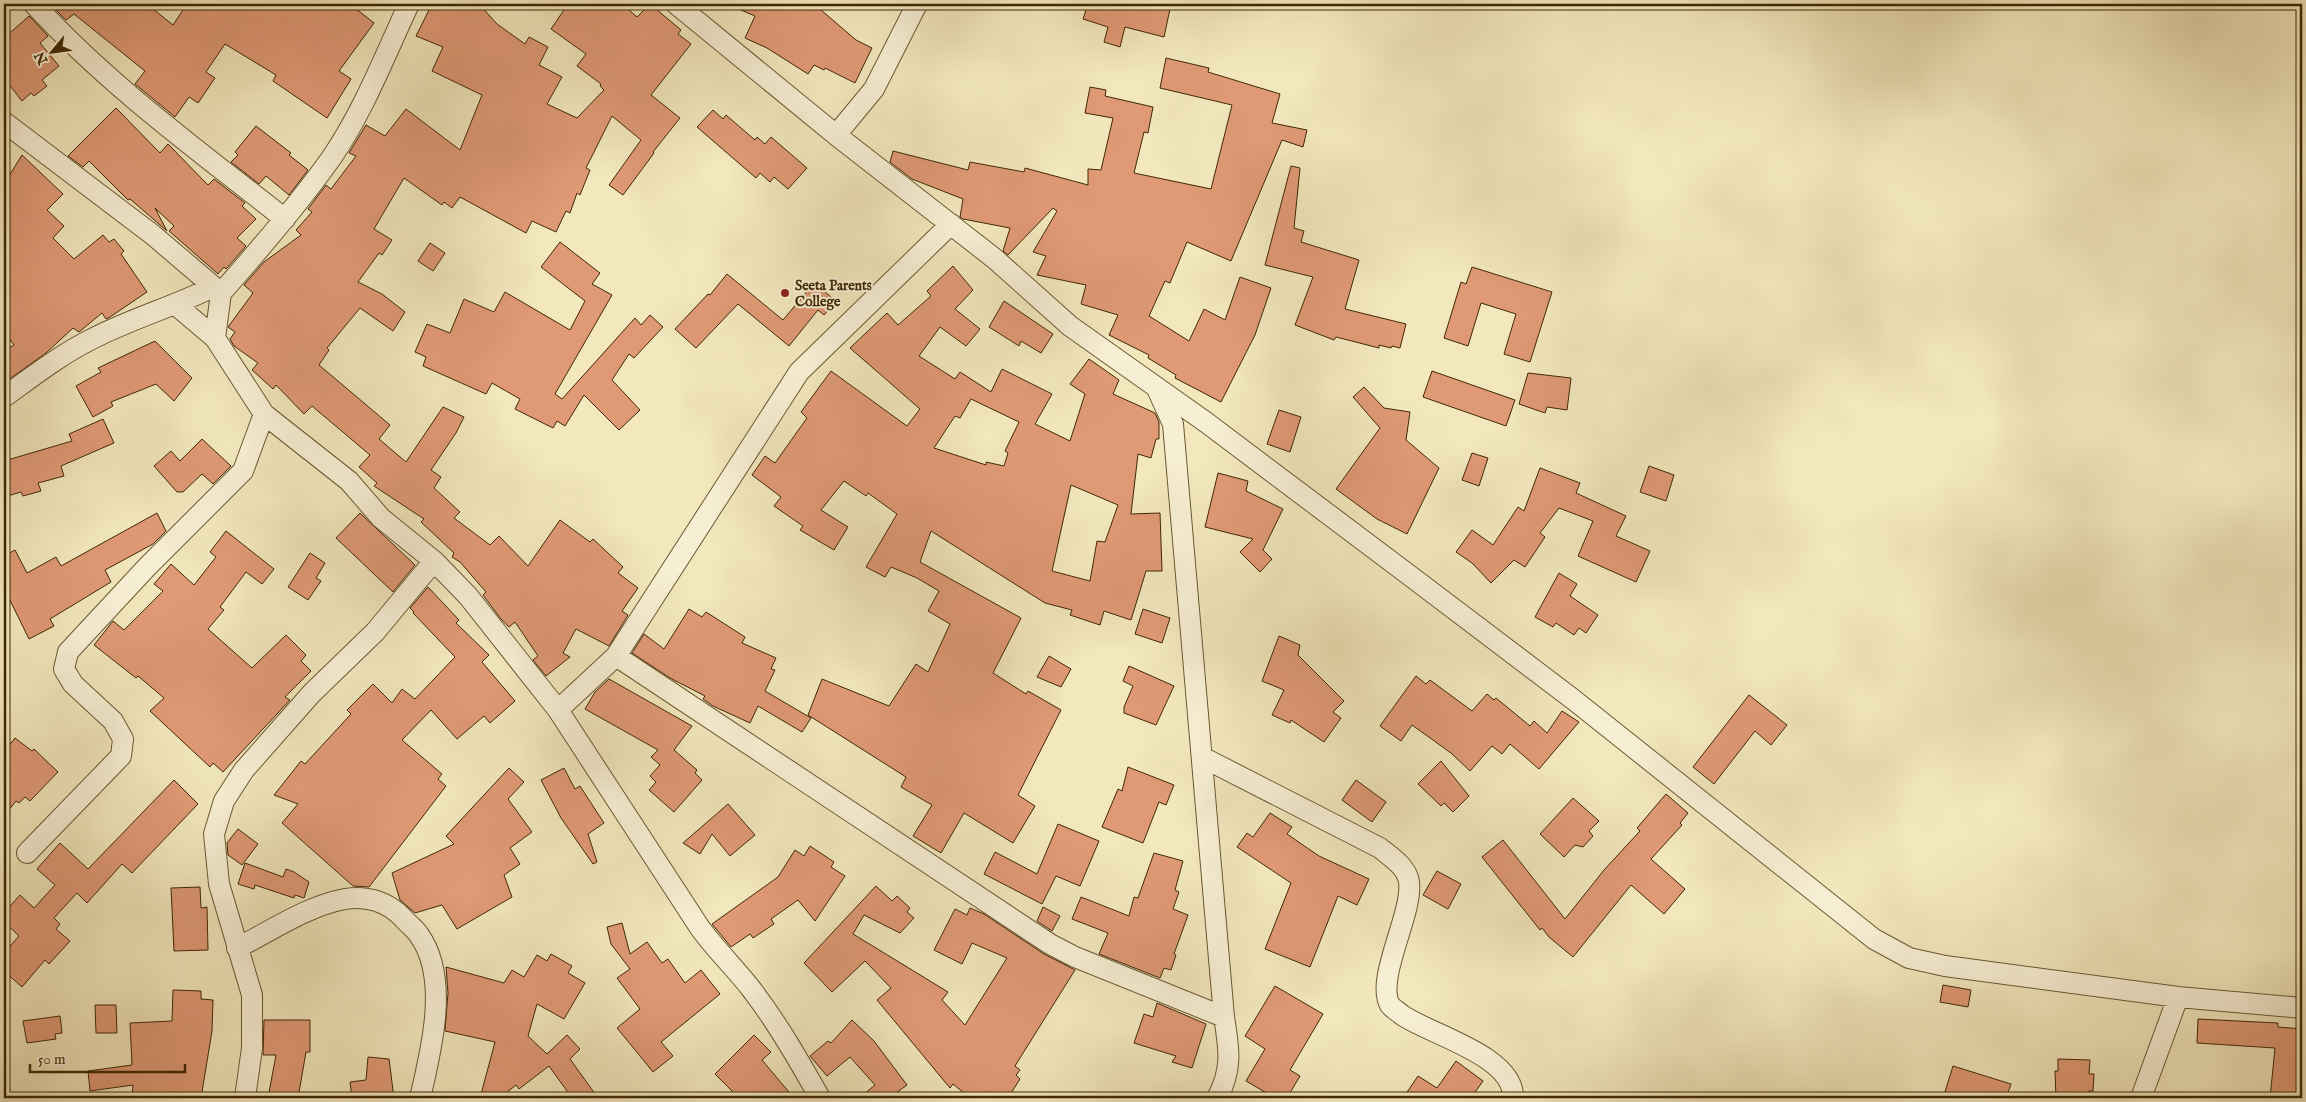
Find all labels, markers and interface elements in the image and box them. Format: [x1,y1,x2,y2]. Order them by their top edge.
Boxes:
north arrow [28,28,78,78]
text: N [31,48,53,68]
place label: Seeta Parents College [795,277,872,311]
marker: Seeta Parents College [779,287,791,299]
scale bar [30,1042,185,1074]
text: 50 m [38,1050,66,1069]

